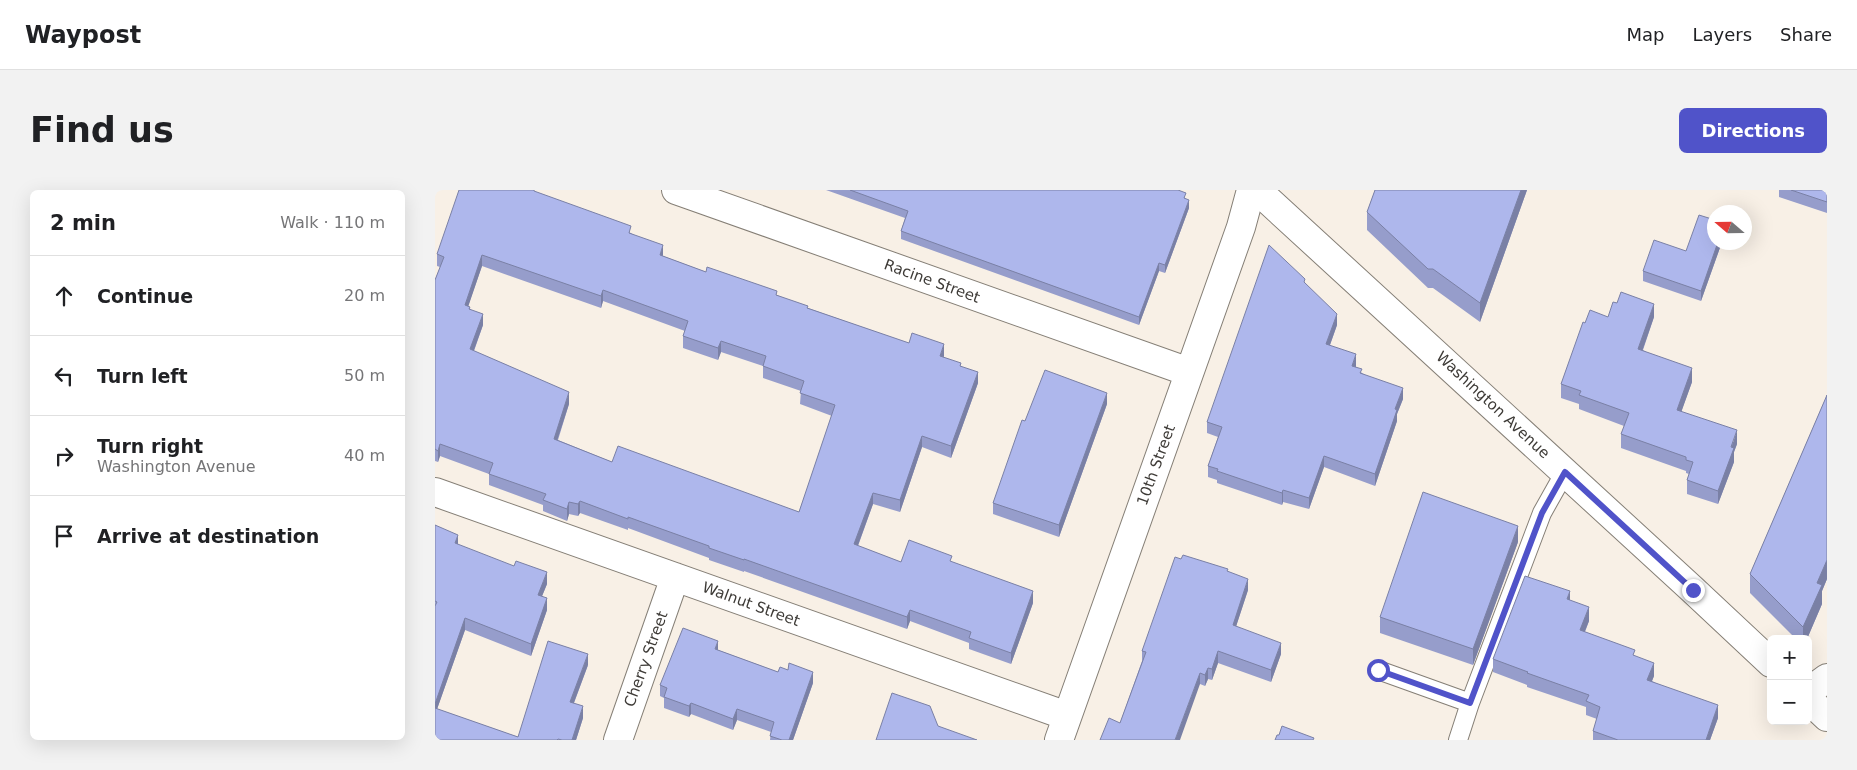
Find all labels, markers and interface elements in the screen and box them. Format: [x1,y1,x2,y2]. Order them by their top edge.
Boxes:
text: Waypost [25,21,141,49]
text: Map [1626,24,1664,45]
text: Layers [1692,24,1752,45]
text: Share [1780,24,1832,45]
button: Directions [1679,108,1827,153]
text: Find us [30,110,174,150]
north arrow [1707,205,1752,250]
text: 2 min [50,211,116,235]
text: Walk · 110 m [280,213,385,232]
street label: Racine Street [882,255,983,307]
icon: ahead [50,282,78,310]
text: Continue [97,285,193,307]
text: 20 m [344,286,385,305]
street label: Washington Avenue [1433,348,1553,462]
icon: left [50,362,78,390]
text: Turn left [97,365,188,387]
text: 50 m [344,366,385,385]
street label: 10th Street [1133,422,1179,508]
text: Turn right [97,435,203,457]
icon: right [50,442,78,470]
text: 40 m [344,446,385,465]
text: Washington Avenue [97,457,256,476]
icon: arrive [50,522,78,550]
text: Arrive at destination [97,525,319,547]
street label: Walnut Street [700,578,802,630]
route end [1682,579,1705,602]
street label: Cherry Street [620,609,672,709]
map controls [1767,635,1812,725]
button: + [1767,635,1812,680]
route start [1367,659,1390,682]
button: − [1767,680,1812,725]

